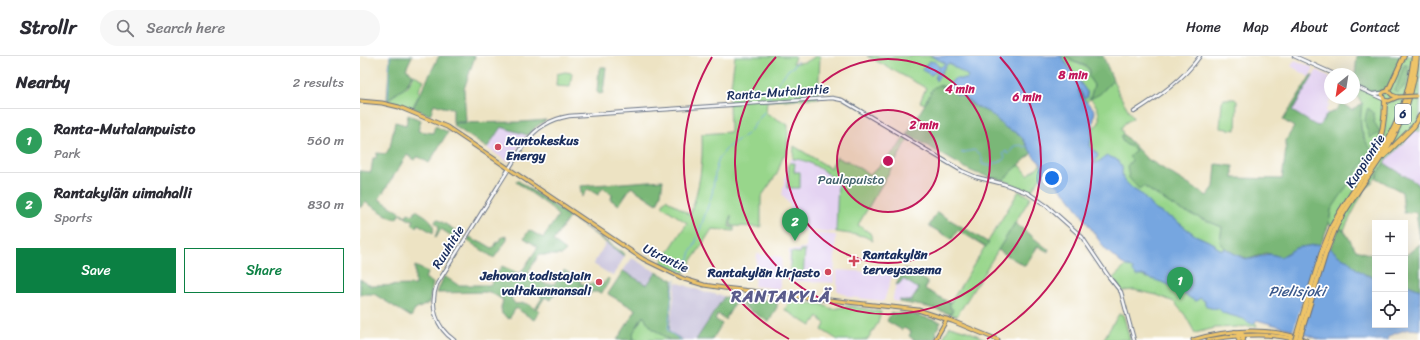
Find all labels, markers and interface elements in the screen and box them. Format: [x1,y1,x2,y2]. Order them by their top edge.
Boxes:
search box [100,10,380,46]
text: Strollr [20,11,76,44]
text: Search here [146,15,225,41]
text: Home [1186,15,1221,40]
text: Map [1243,15,1269,40]
text: About [1291,15,1328,40]
text: Contact [1350,15,1400,40]
icon: search [114,17,136,39]
text: 8 min [1057,64,1088,86]
text: Nearby [16,67,70,97]
north arrow [1324,68,1360,104]
text: 2 results [293,71,344,94]
street label: Ranta-Mutalantie [726,77,830,107]
text: 4 min [944,78,975,100]
text: 6 min [1012,86,1042,108]
road number: 6 [1395,104,1411,124]
text: 2 min [908,114,939,136]
text: Ranta-Mutalanpuisto [54,116,195,142]
text: 1 [26,129,32,152]
text: 560 m [307,129,344,152]
place label: Kuntokeskus Energy [505,129,579,167]
street label: Kuopiontie [1339,129,1391,193]
text: Park [54,142,81,165]
marker: Kuntokeskus Energy [493,142,503,152]
centre of rings [881,154,895,168]
park label: Paulapuisto [818,168,885,191]
your location [1042,168,1062,188]
text: Rantakylän uimahalli [54,180,192,206]
text: 2 [25,193,33,216]
text: 830 m [307,193,344,216]
text: Sports [54,206,92,229]
pin: 2 [782,208,808,241]
street label: Ruuhitie [425,220,471,274]
map controls [1372,220,1408,328]
button: + [1372,220,1408,256]
street label: Utrantie [639,237,693,279]
place label: Rantakylän terveysasema [862,243,942,281]
button: Save [16,248,176,293]
button: Share [184,248,344,293]
marker: Rantakylän terveysasema [848,255,860,267]
button: − [1372,256,1408,292]
place label: Rantakylän kirjasto [707,261,821,284]
place label: Jehovan todistajain valtakunnansali [479,264,592,302]
marker: Rantakylän kirjasto [823,267,833,277]
pin: 1 [1167,267,1193,300]
marker: Jehovan todistajain valtakunnansali [594,277,604,287]
water label: Pielisjoki [1269,279,1328,304]
district label: RANTAKYLÄ [730,281,832,311]
button: locate [1372,292,1408,328]

